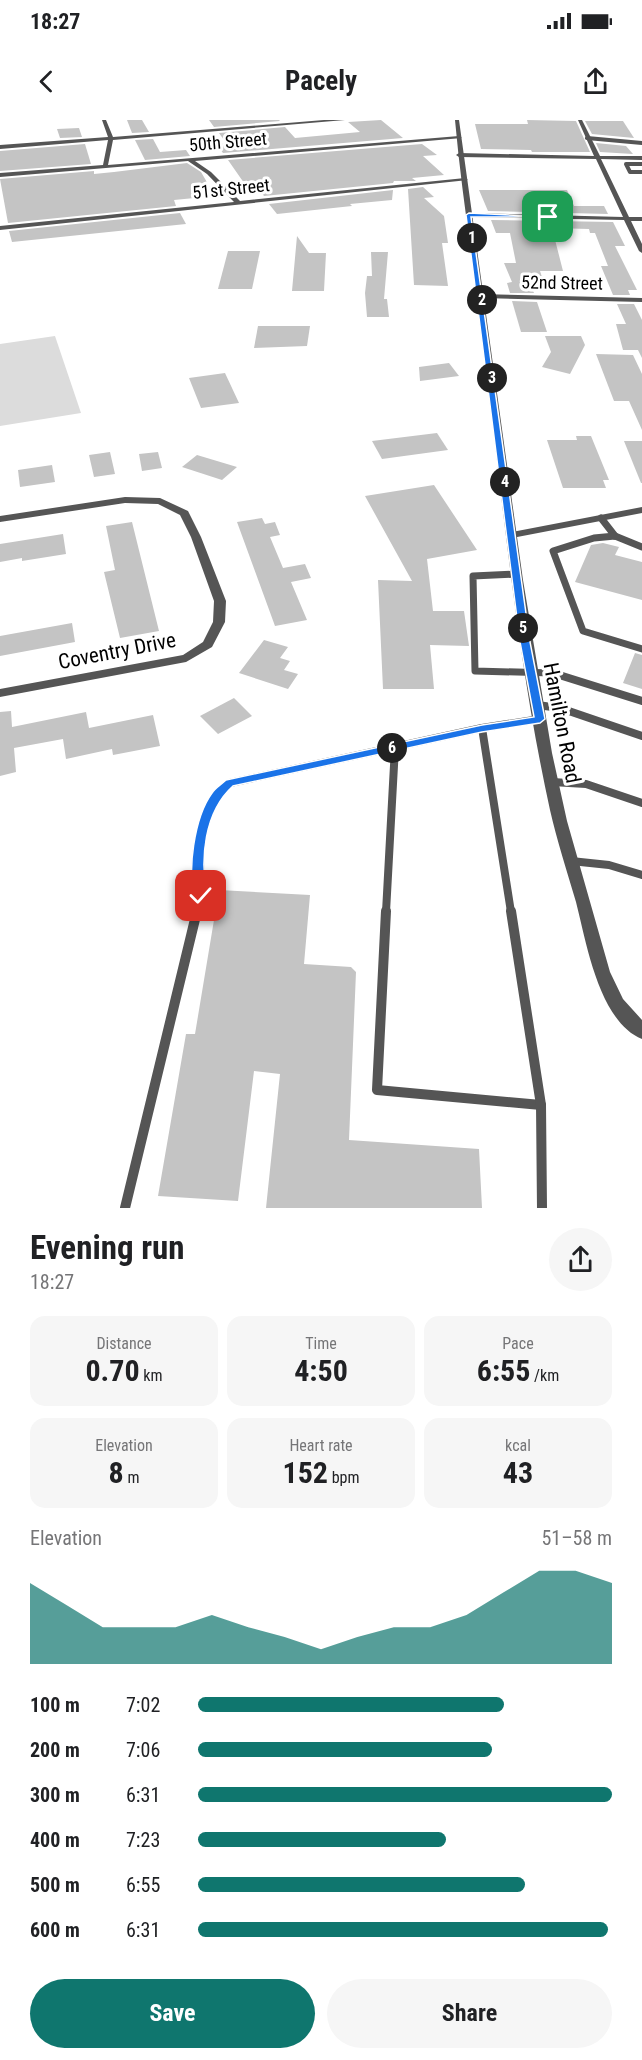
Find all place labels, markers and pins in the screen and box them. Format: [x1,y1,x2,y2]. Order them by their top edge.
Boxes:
pin [522,191,573,242]
pin: 1 [457,223,487,253]
pin: 2 [467,285,497,315]
pin: 3 [477,363,507,393]
pin: 4 [490,467,520,497]
pin: 5 [508,613,538,643]
pin: 6 [377,733,407,763]
pin [175,870,226,921]

